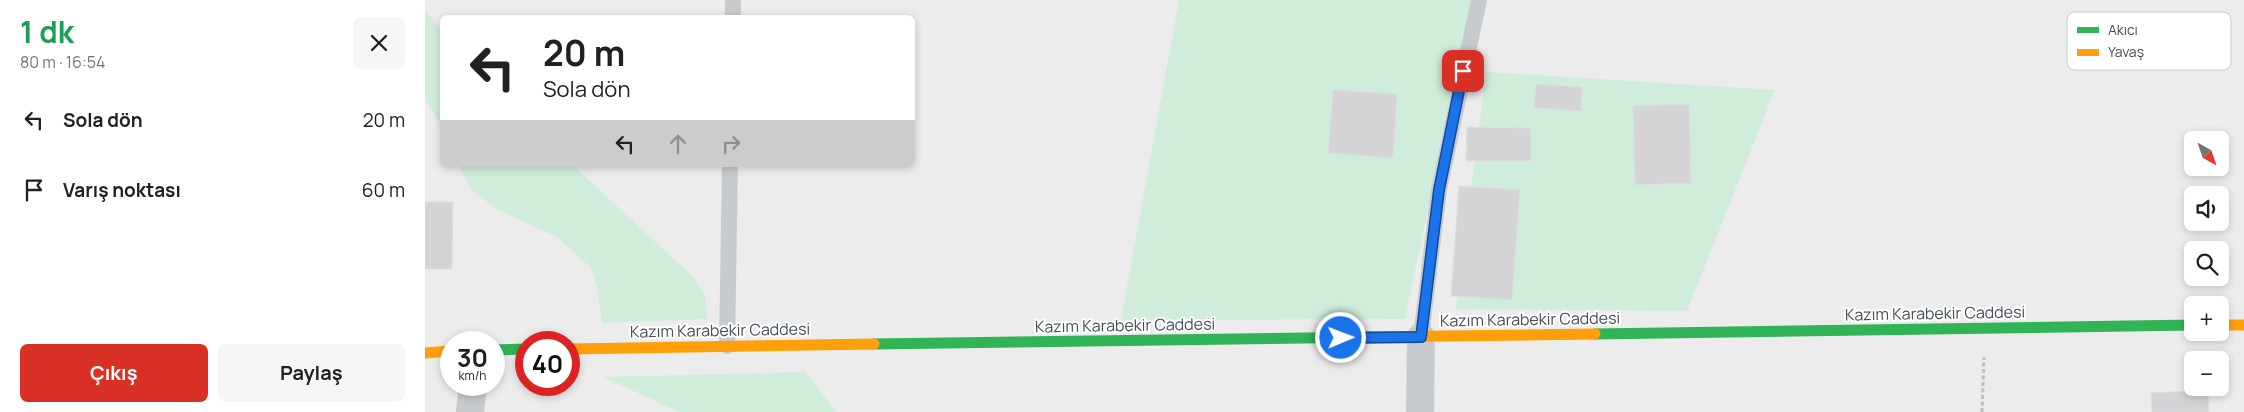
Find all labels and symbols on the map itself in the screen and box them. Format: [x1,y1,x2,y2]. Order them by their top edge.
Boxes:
legend [2067,12,2231,70]
text: Akıcı [2108,20,2138,39]
text: Yavaş [2108,42,2144,61]
pin [1442,50,1484,92]
north arrow [2184,131,2229,176]
street label: Kazım Karabekir Caddesi [1845,300,2025,326]
street label: Kazım Karabekir Caddesi [1440,306,1620,332]
position arrow [1314,311,1366,363]
street label: Kazım Karabekir Caddesi [1035,312,1215,338]
street label: Kazım Karabekir Caddesi [630,317,810,343]
speed limit sign: 40 [515,331,580,396]

